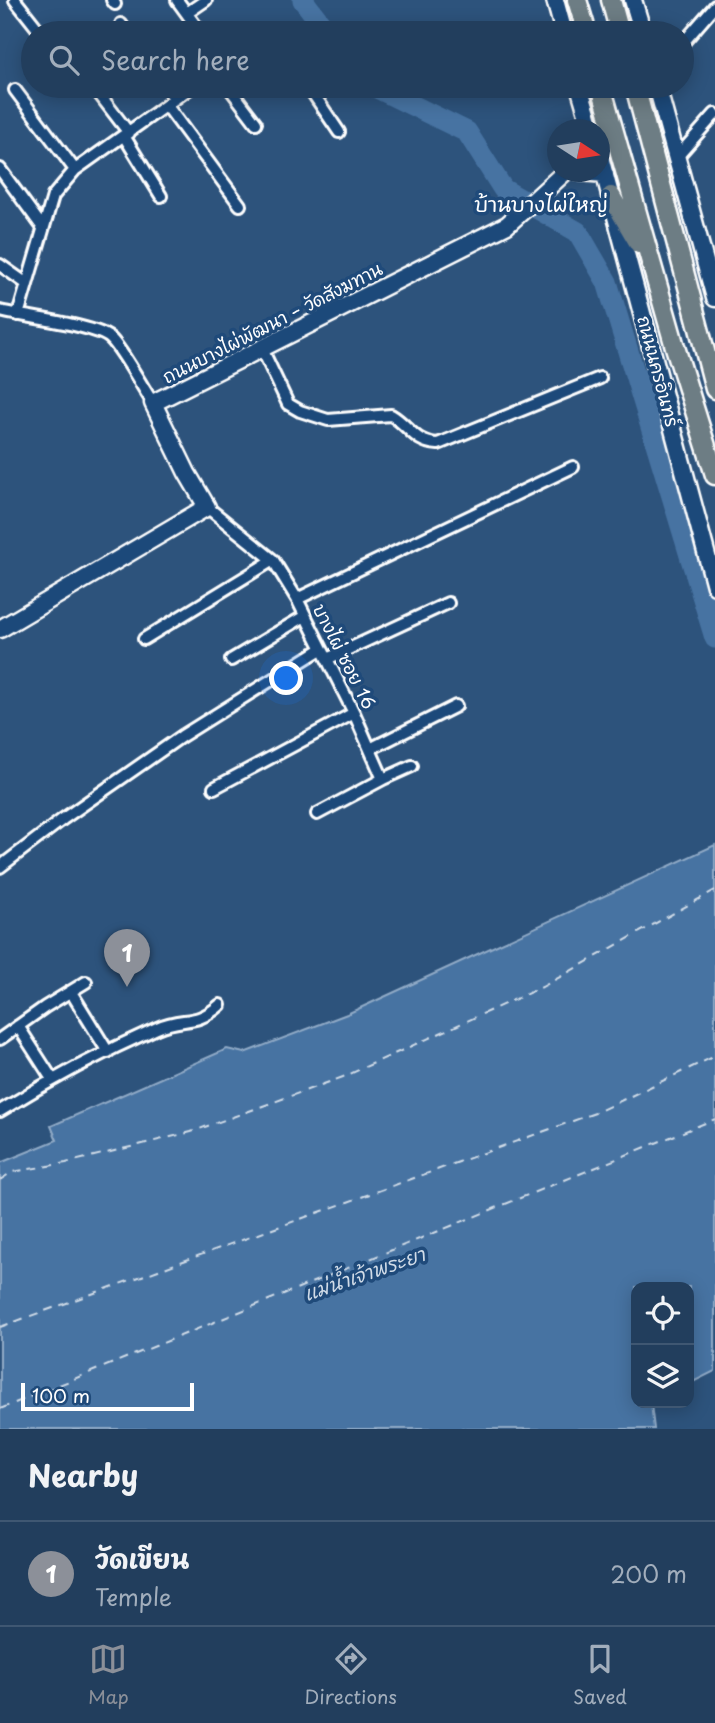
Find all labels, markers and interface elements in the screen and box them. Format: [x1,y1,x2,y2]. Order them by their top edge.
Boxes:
search box [21,21,694,98]
text: Search here [101,40,250,79]
icon: search [45,41,83,79]
north arrow [547,119,610,182]
district label: บ้านบางไผ่ใหญ่ [474,187,608,219]
street label: ถนนบางไผ่พัฒนา – วัดสังฆทาน [157,255,387,389]
street label: ถนนนครอินทร์ [631,312,687,430]
street label: บางไผ่ ซอย 16 [307,599,383,713]
your location [269,661,303,695]
pin: 1 [104,929,150,987]
water label: แม่น้ำเจ้าพระยา [299,1237,430,1307]
map controls [631,1282,694,1408]
button: locate [631,1282,694,1345]
button: layers [631,1345,694,1408]
scale bar [21,1380,194,1412]
text: 100 m [32,1381,90,1409]
text: Nearby [28,1452,138,1497]
text: วัดเขียน [95,1539,189,1578]
text: 1 [46,1556,57,1591]
text: 200 m [610,1556,687,1591]
text: Temple [95,1579,172,1614]
tab: Map [88,1640,129,1710]
tab: Directions [305,1640,397,1710]
tab: Saved [573,1640,627,1710]

